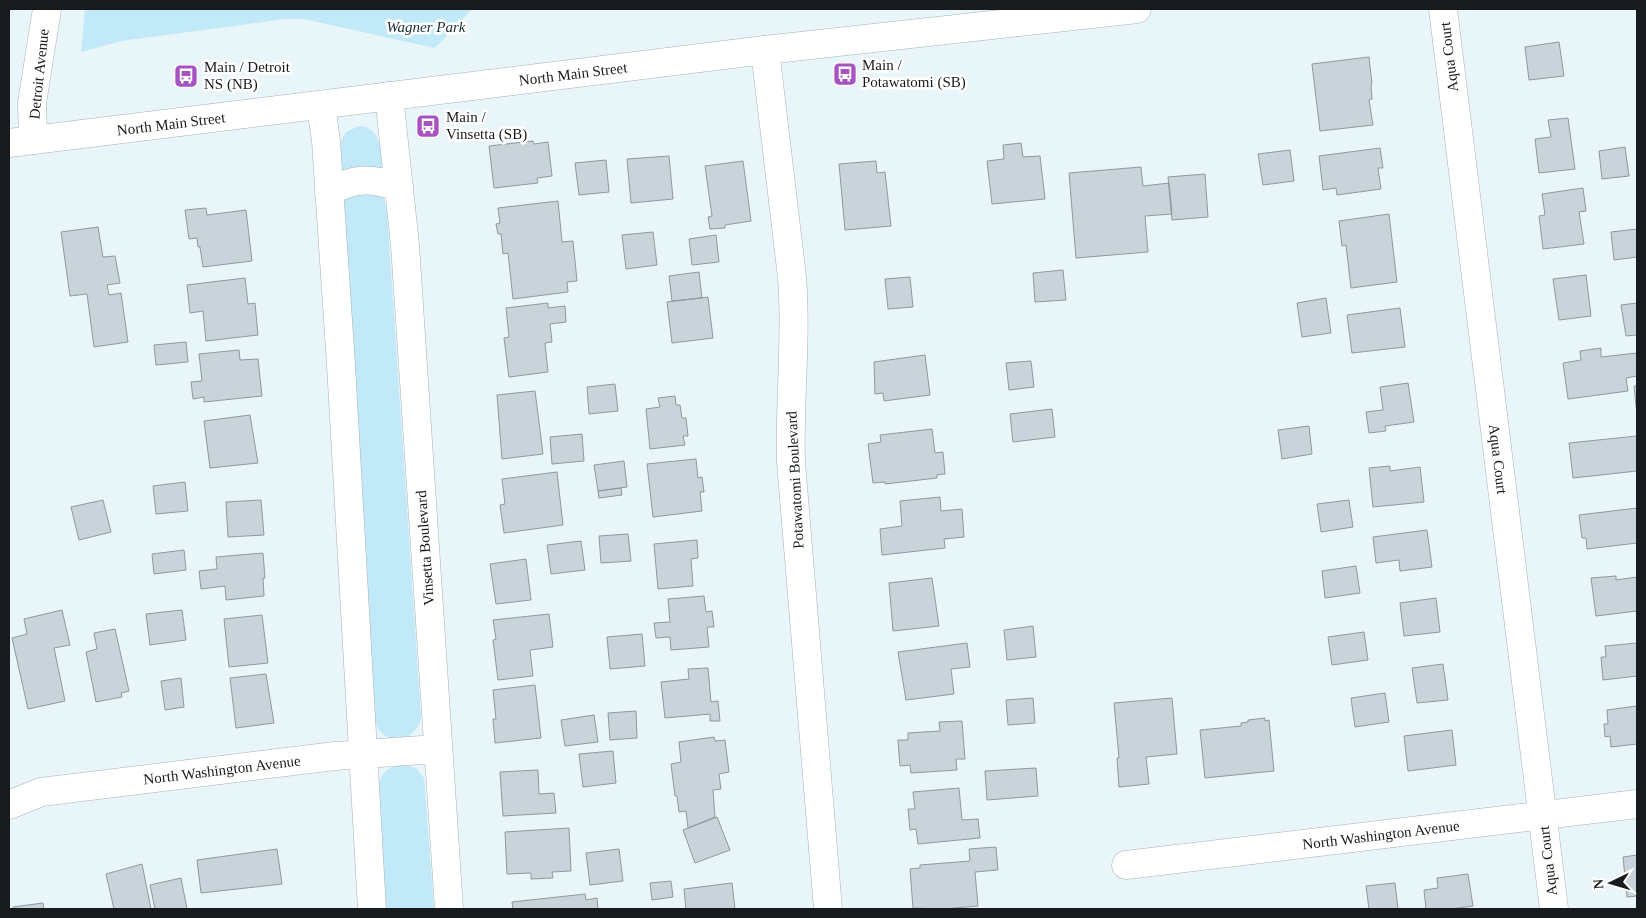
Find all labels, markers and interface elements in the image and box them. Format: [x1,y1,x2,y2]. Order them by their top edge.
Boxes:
park label: Wagner Park [386,19,466,35]
street label: Aqua Court [1437,20,1461,93]
street label: Detroit Avenue [26,28,52,120]
place label: Main / Potawatomi (SB) [862,57,966,91]
place label: Main / Detroit NS (NB) [204,59,291,93]
street label: North Main Street [518,59,629,89]
bus stop icon: Main / Potawatomi (SB) [832,61,858,87]
bus stop icon: Main / Detroit NS (NB) [173,63,199,89]
street label: North Main Street [116,109,227,139]
place label: Main / Vinsetta (SB) [446,109,527,143]
bus stop icon: Main / Vinsetta (SB) [415,113,441,139]
street label: Potawatomi Boulevard [783,410,807,549]
street label: Aqua Court [1486,423,1510,496]
street label: Vinsetta Boulevard [413,489,437,606]
street label: North Washington Avenue [143,752,302,788]
street label: North Washington Avenue [1302,817,1461,853]
street label: Aqua Court [1536,824,1560,897]
north arrow [1586,858,1636,908]
text: N [1591,878,1606,890]

